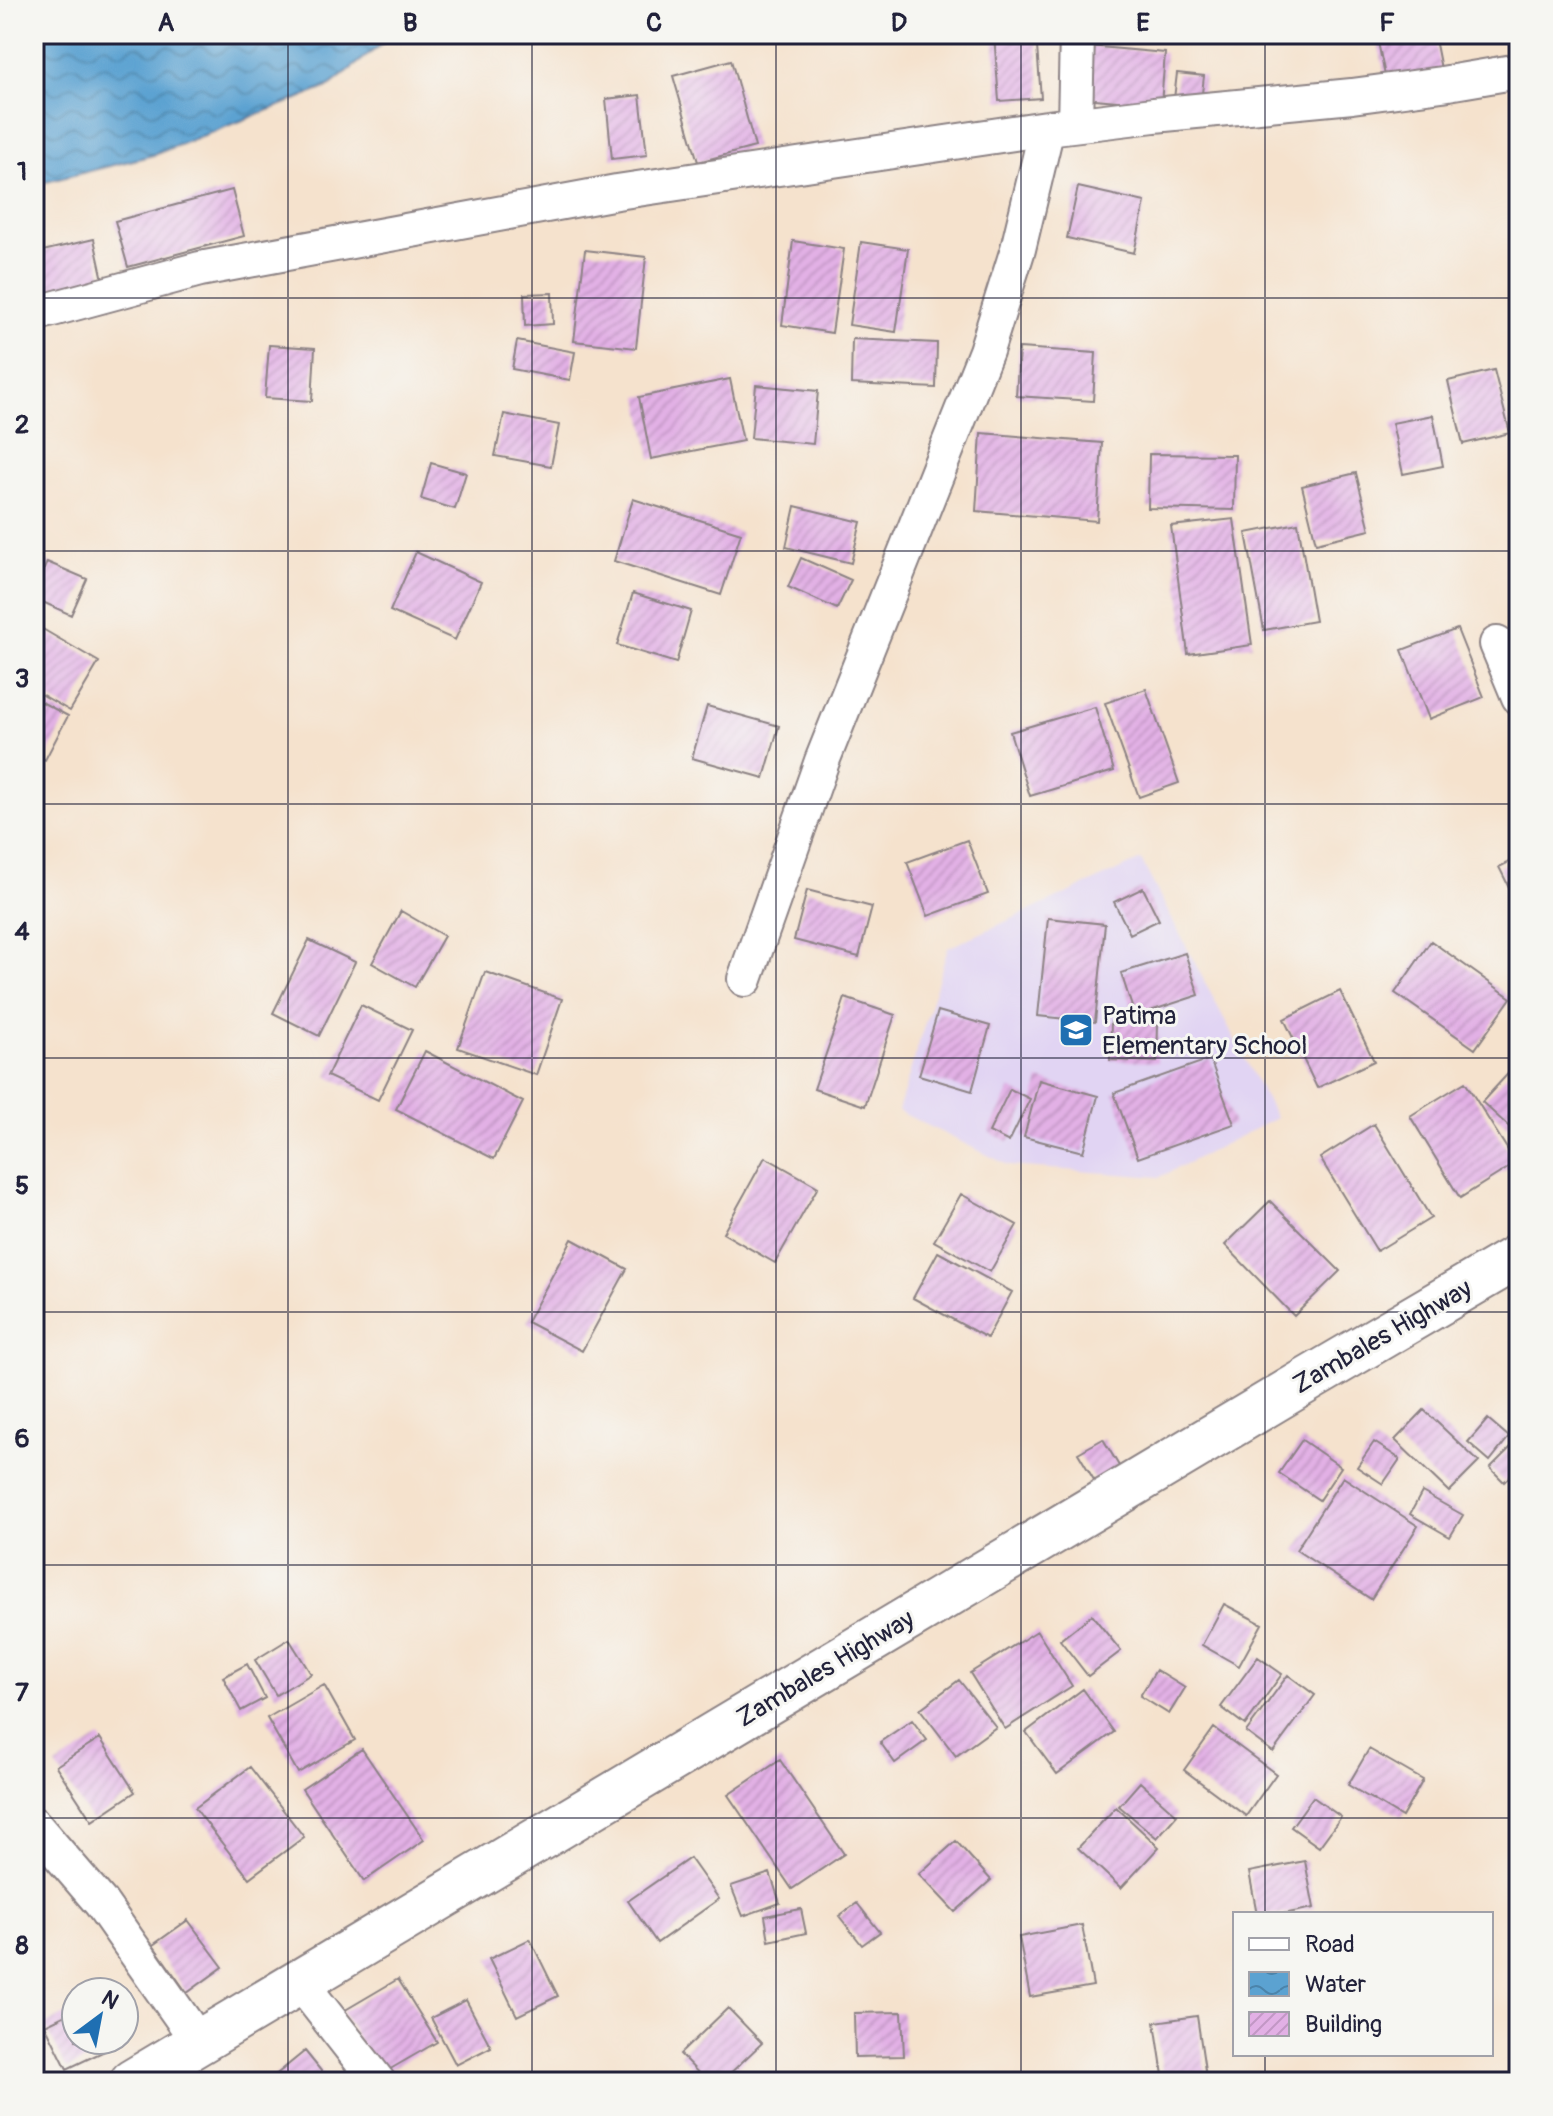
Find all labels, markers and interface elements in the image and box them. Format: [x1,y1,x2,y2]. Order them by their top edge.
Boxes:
text: A [158,7,175,39]
text: B [403,7,417,39]
text: C [646,7,662,39]
text: D [891,7,907,39]
text: E [1136,7,1150,39]
text: F [1379,7,1395,39]
text: 1 [17,156,27,188]
text: 2 [15,409,29,441]
text: 3 [15,663,29,695]
text: 4 [14,916,30,948]
place label: Patima Elementary School [1102,1000,1307,1062]
school or university icon: Patima Elementary School [1057,1011,1095,1049]
text: 5 [15,1170,29,1202]
street label: Zambales Highway [1287,1273,1478,1401]
text: 6 [14,1423,30,1455]
street label: Zambales Highway [731,1603,920,1734]
text: 7 [15,1677,29,1709]
legend [1233,1912,1493,2056]
text: 8 [15,1930,29,1962]
text: Road [1305,1930,1355,1959]
text: Water [1305,1970,1366,1999]
north arrow [60,1976,140,2056]
text: N [96,1984,124,2016]
text: Building [1305,2010,1382,2039]

